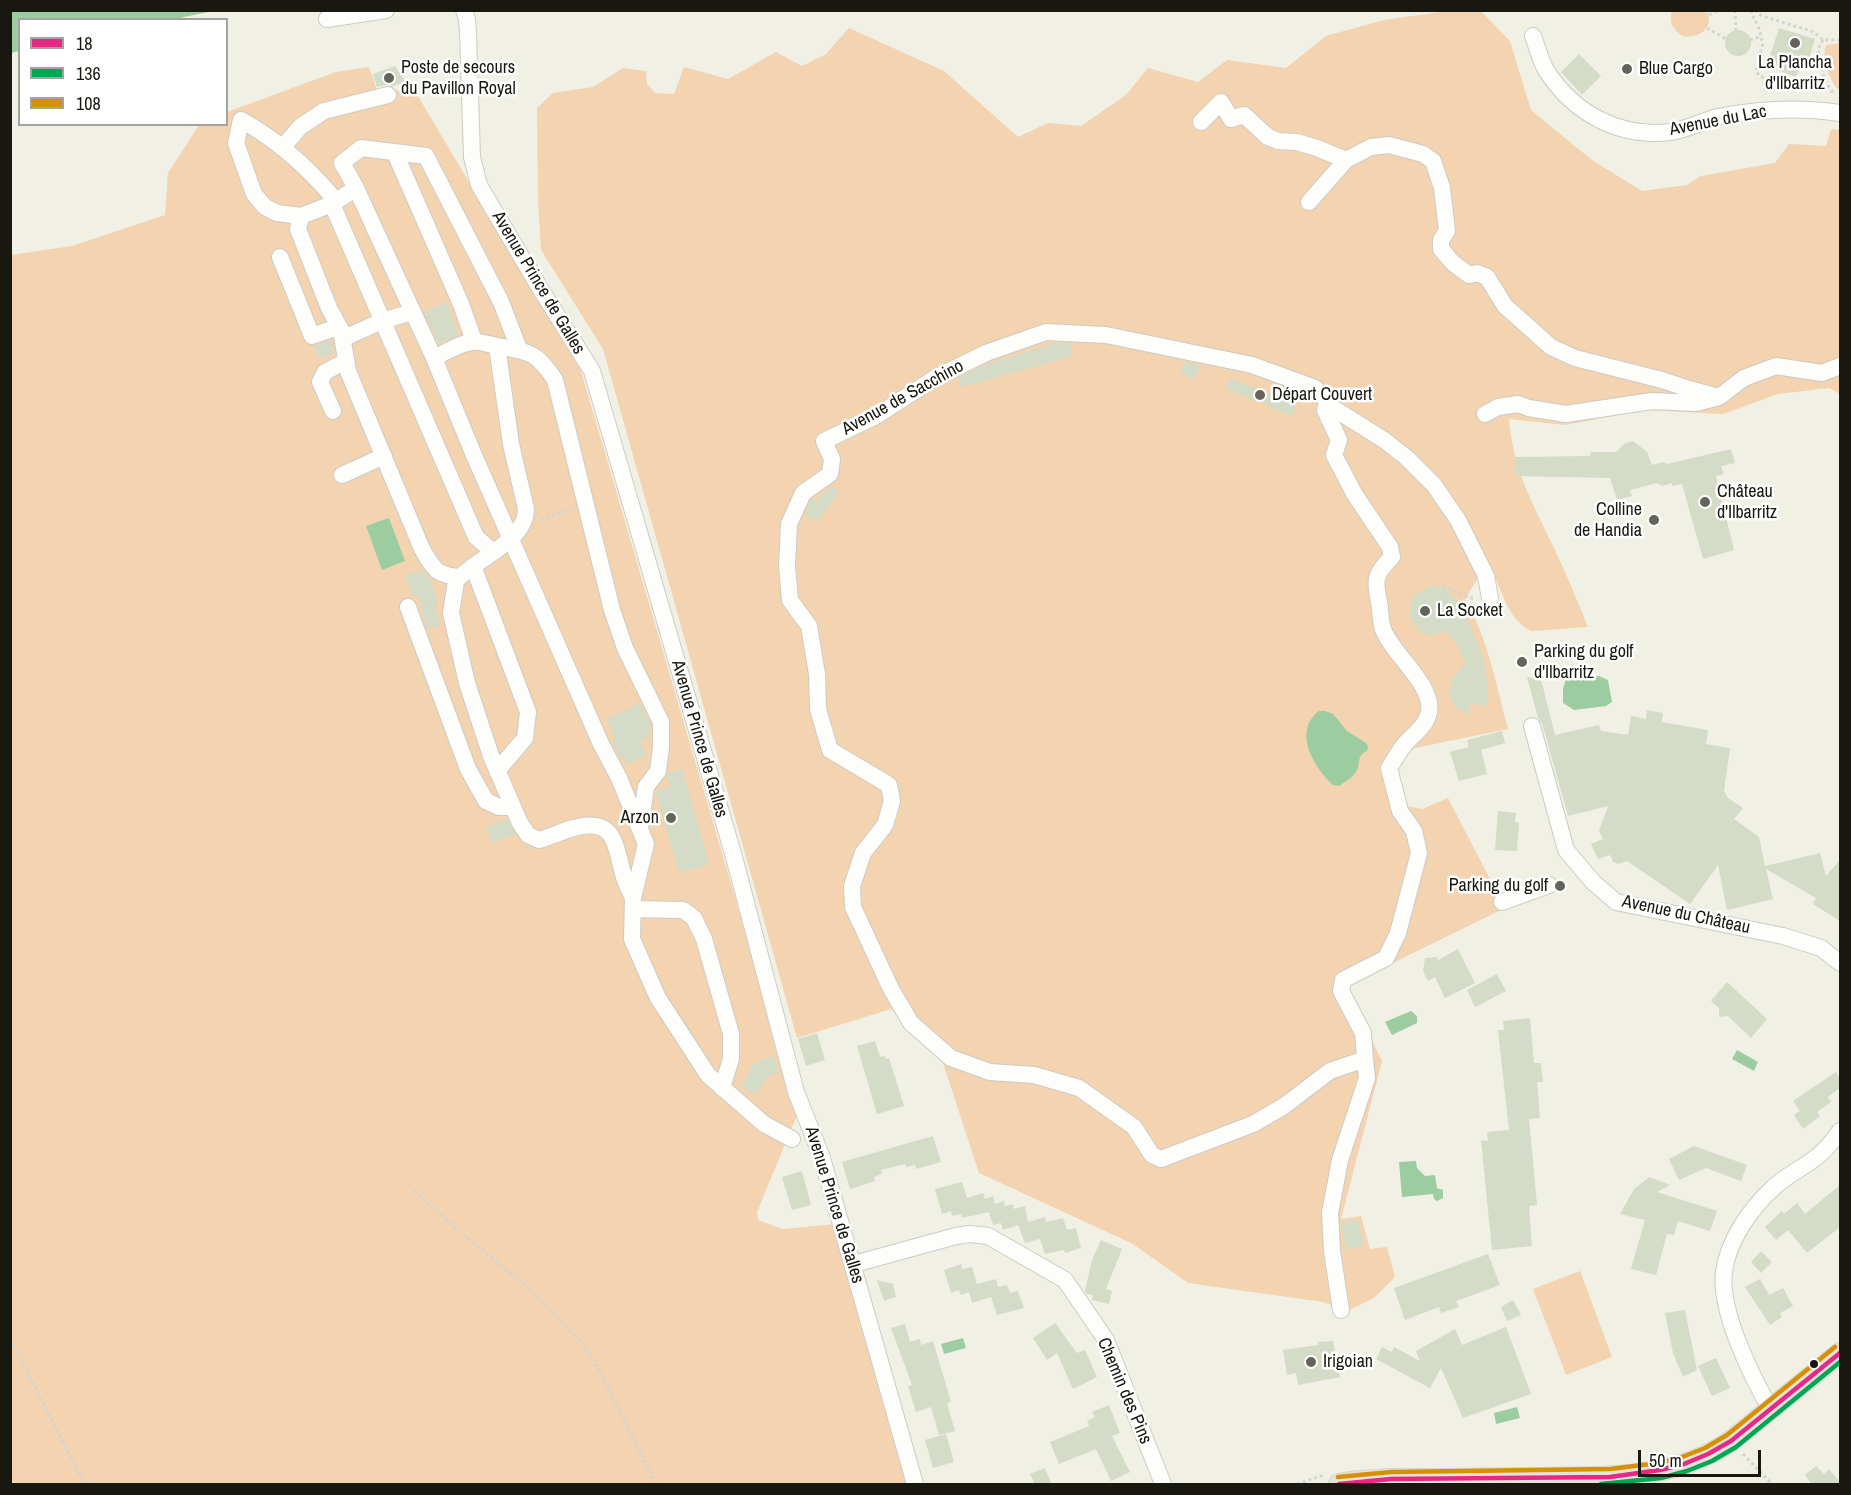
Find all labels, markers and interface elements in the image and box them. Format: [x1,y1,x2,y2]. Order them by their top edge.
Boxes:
legend [18,18,228,126]
text: 18 [76,31,92,56]
marker: La Plancha d'Ilbarritz [1788,36,1802,50]
place label: La Plancha d'Ilbarritz [1758,52,1832,94]
place label: Poste de secours du Pavillon Royal [401,57,516,100]
place label: Blue Cargo [1639,58,1713,80]
text: 136 [76,61,101,86]
marker: Blue Cargo [1620,62,1634,76]
marker: Poste de secours du Pavillon Royal [382,71,396,85]
text: 108 [76,91,101,116]
street label: Avenue du Lac [1668,101,1768,141]
street label: Avenue Prince de Galles [487,208,589,358]
street label: Avenue de Sacchino [838,356,968,440]
place label: Départ Couvert [1272,384,1372,406]
marker: Départ Couvert [1253,388,1267,402]
place label: Château d'Ilbarritz [1717,481,1777,524]
marker: Château d'Ilbarritz [1698,495,1712,509]
place label: Colline de Handia [1574,499,1642,542]
marker: Colline de Handia [1647,513,1661,527]
place label: La Socket [1437,600,1503,622]
marker: La Socket [1418,604,1432,618]
place label: Parking du golf d'Ilbarritz [1534,641,1633,684]
marker: Parking du golf d'Ilbarritz [1515,655,1529,669]
street label: Avenue Prince de Galles [666,658,732,820]
place label: Arzon [620,807,659,829]
marker: Arzon [664,811,678,825]
place label: Parking du golf [1449,875,1548,897]
marker: Parking du golf [1553,879,1567,893]
street label: Avenue du Château [1620,891,1752,939]
street label: Avenue Prince de Galles [800,1124,868,1286]
street label: Chemin des Pins [1092,1335,1156,1447]
place label: Irigoian [1323,1351,1373,1373]
marker: Irigoian [1304,1355,1318,1369]
unlabelled marker [1808,1358,1820,1370]
scale bar [1641,1438,1764,1476]
text: 50 m [1649,1448,1682,1473]

